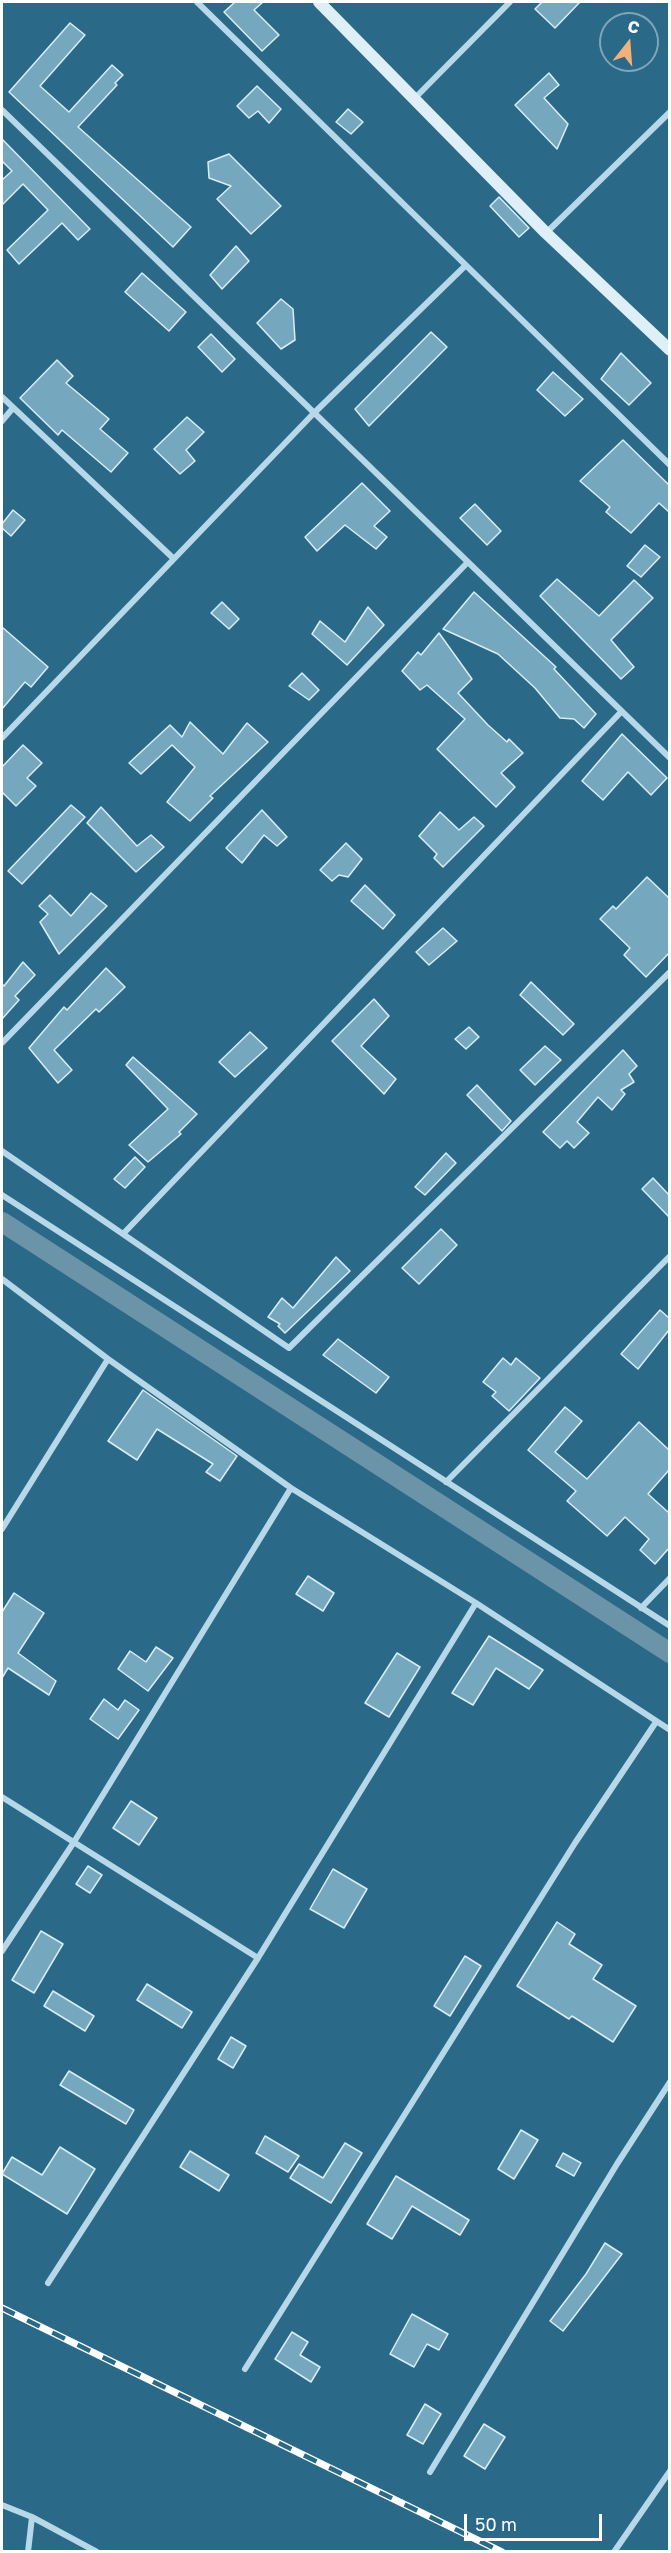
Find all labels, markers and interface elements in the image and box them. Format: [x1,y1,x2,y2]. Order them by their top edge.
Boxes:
north arrow [599,12,659,72]
text: С [625,15,642,38]
scale bar [467,2502,605,2540]
text: 50 m [475,2513,517,2535]

